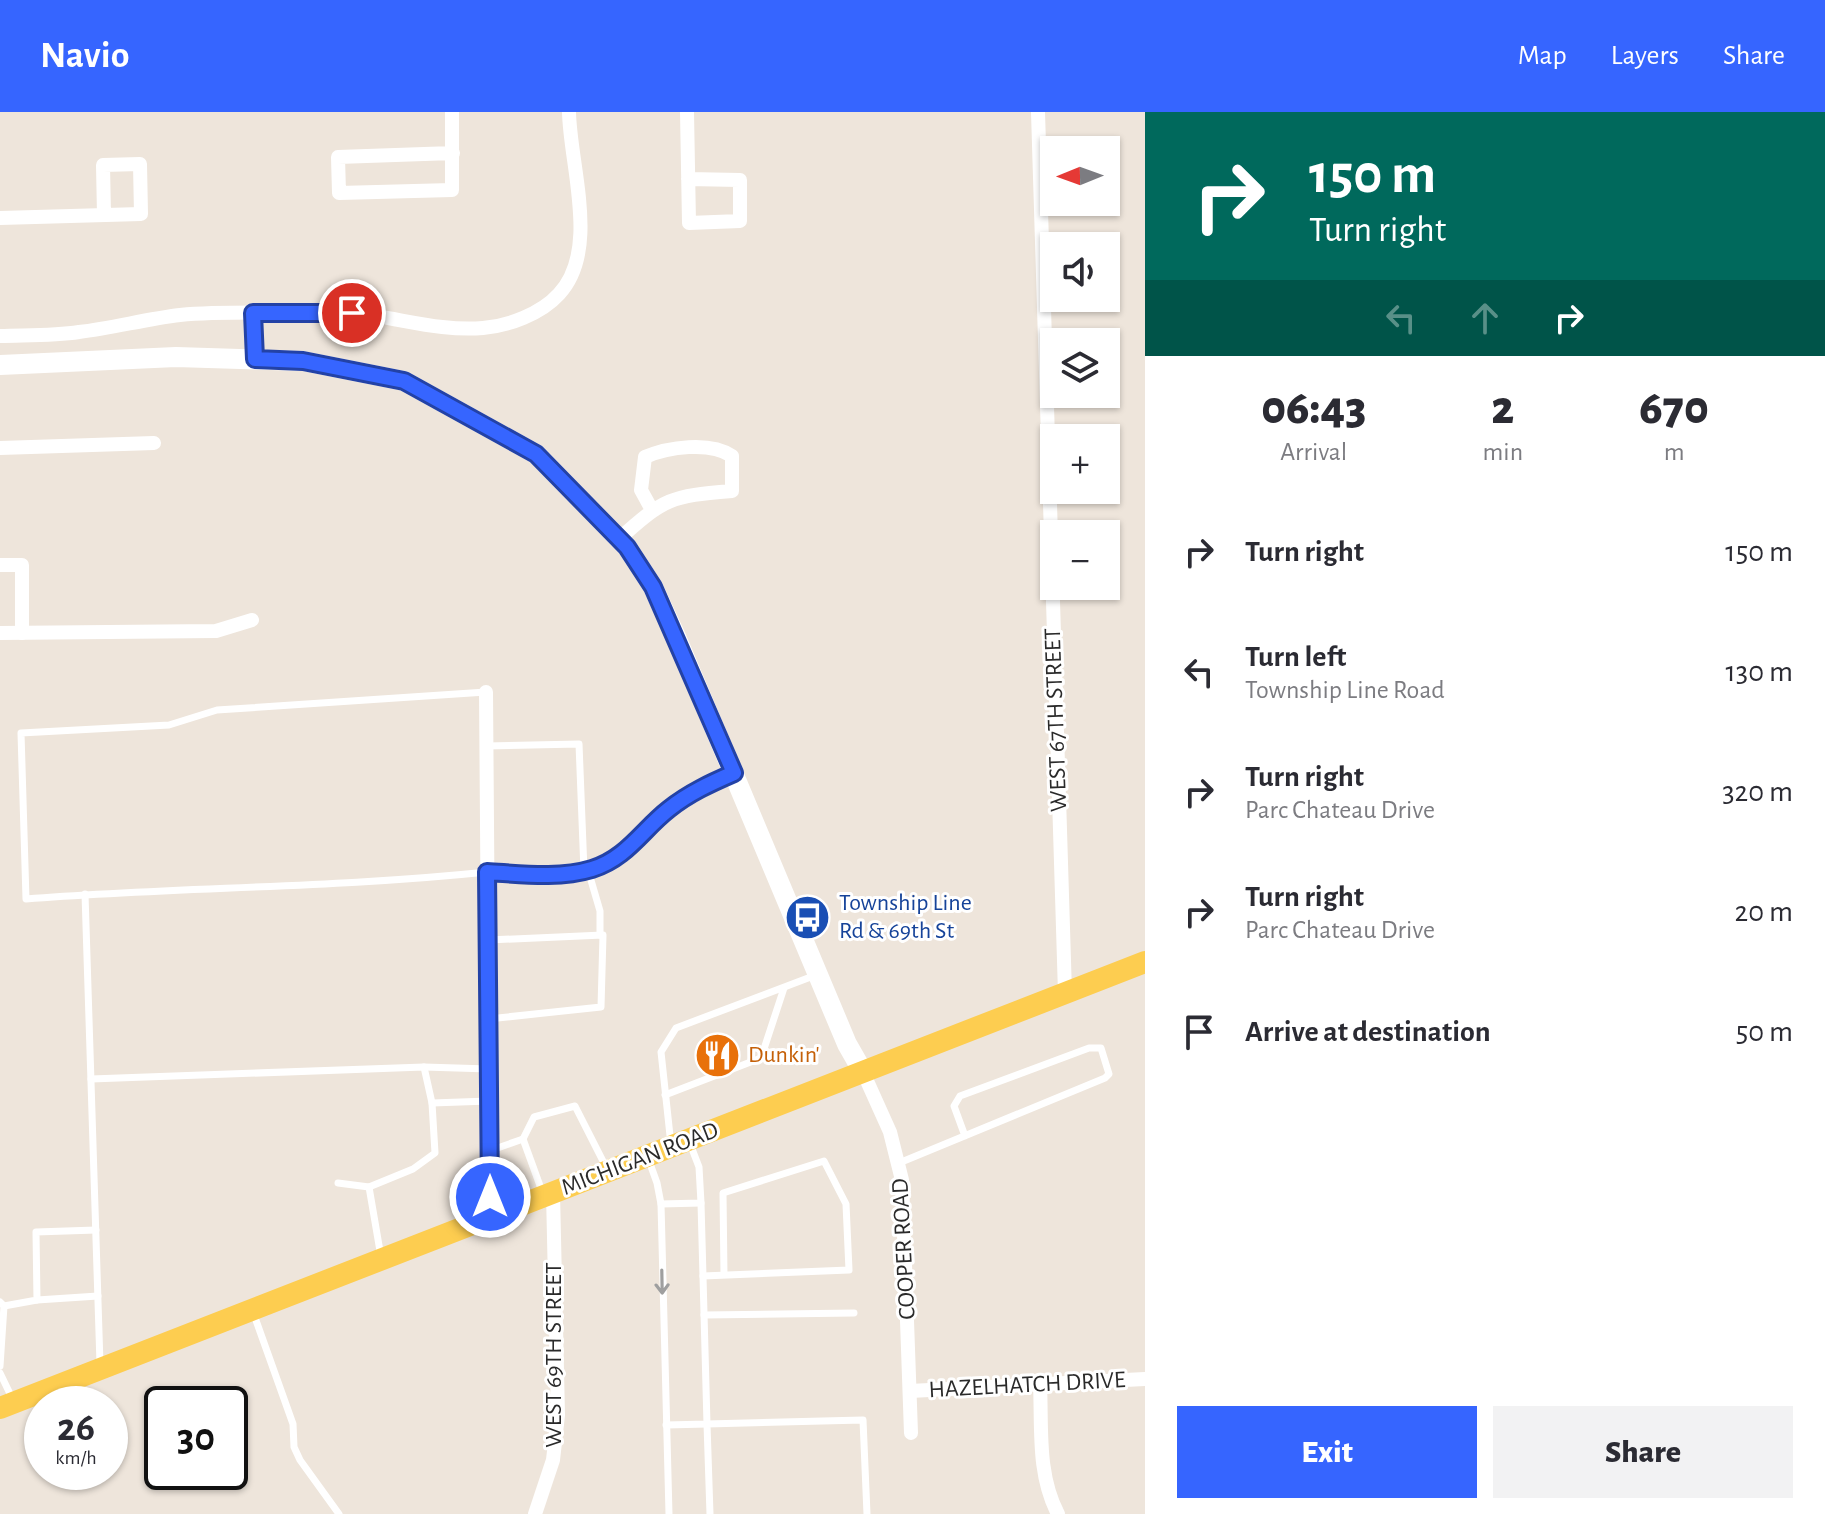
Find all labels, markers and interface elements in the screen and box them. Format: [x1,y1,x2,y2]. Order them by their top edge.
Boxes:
text: Navio [40,37,129,75]
text: Map [1518,42,1567,70]
text: Layers [1611,42,1679,70]
text: Share [1723,42,1785,70]
north arrow [1040,136,1120,216]
map controls [1040,136,1120,600]
icon: right [1177,144,1281,248]
text: 150 m [1309,147,1436,203]
text: Turn right [1309,212,1446,248]
button: sound [1040,232,1120,312]
pin [318,279,386,347]
icon: arrive [330,291,374,335]
icon: left [1379,296,1423,340]
icon: ahead [1463,296,1507,340]
icon: right [1547,296,1591,340]
button: layers [1040,328,1120,408]
text: 06:43 [1261,385,1366,433]
text: 2 [1491,385,1514,433]
text: 670 [1639,385,1709,433]
button: + [1040,424,1120,504]
text: Arrival [1280,439,1347,465]
text: min [1483,439,1523,465]
text: m [1664,439,1684,465]
button: − [1040,520,1120,600]
icon: right [1177,530,1221,574]
text: Turn right [1245,537,1364,567]
text: 150 m [1725,537,1793,567]
street label: WEST 67TH STREET [1041,627,1071,812]
text: Turn left [1245,642,1346,672]
icon: left [1177,650,1221,694]
text: 130 m [1726,657,1793,687]
text: Township Line Road [1245,677,1445,703]
text: Turn right [1245,762,1364,792]
icon: right [1177,770,1221,814]
text: 320 m [1722,777,1793,807]
text: Parc Chateau Drive [1245,797,1435,823]
text: Turn right [1245,882,1364,912]
icon: right [1177,890,1221,934]
place label: Township Line Rd & 69th St [839,891,972,943]
bus stop icon: Township Line Rd & 69th St [784,893,832,941]
text: 20 m [1735,897,1793,927]
text: Parc Chateau Drive [1245,917,1435,943]
icon: arrive [1177,1010,1221,1054]
text: Arrive at destination [1245,1017,1491,1047]
text: 50 m [1736,1017,1793,1047]
restaurant icon: Dunkin' [693,1031,741,1079]
place label: Dunkin' [748,1043,819,1067]
street label: MICHIGAN ROAD [558,1118,722,1200]
position arrow [448,1155,532,1239]
street label: COOPER ROAD [888,1178,920,1320]
street label: WEST 69TH STREET [542,1262,566,1448]
one-way arrow [655,1268,670,1295]
street label: HAZELHATCH DRIVE [928,1368,1126,1402]
speed limit sign: 30 [144,1386,248,1490]
button: Exit [1177,1406,1477,1498]
button: Share [1493,1406,1793,1498]
text: 26 [57,1408,95,1448]
text: km/h [55,1448,97,1468]

